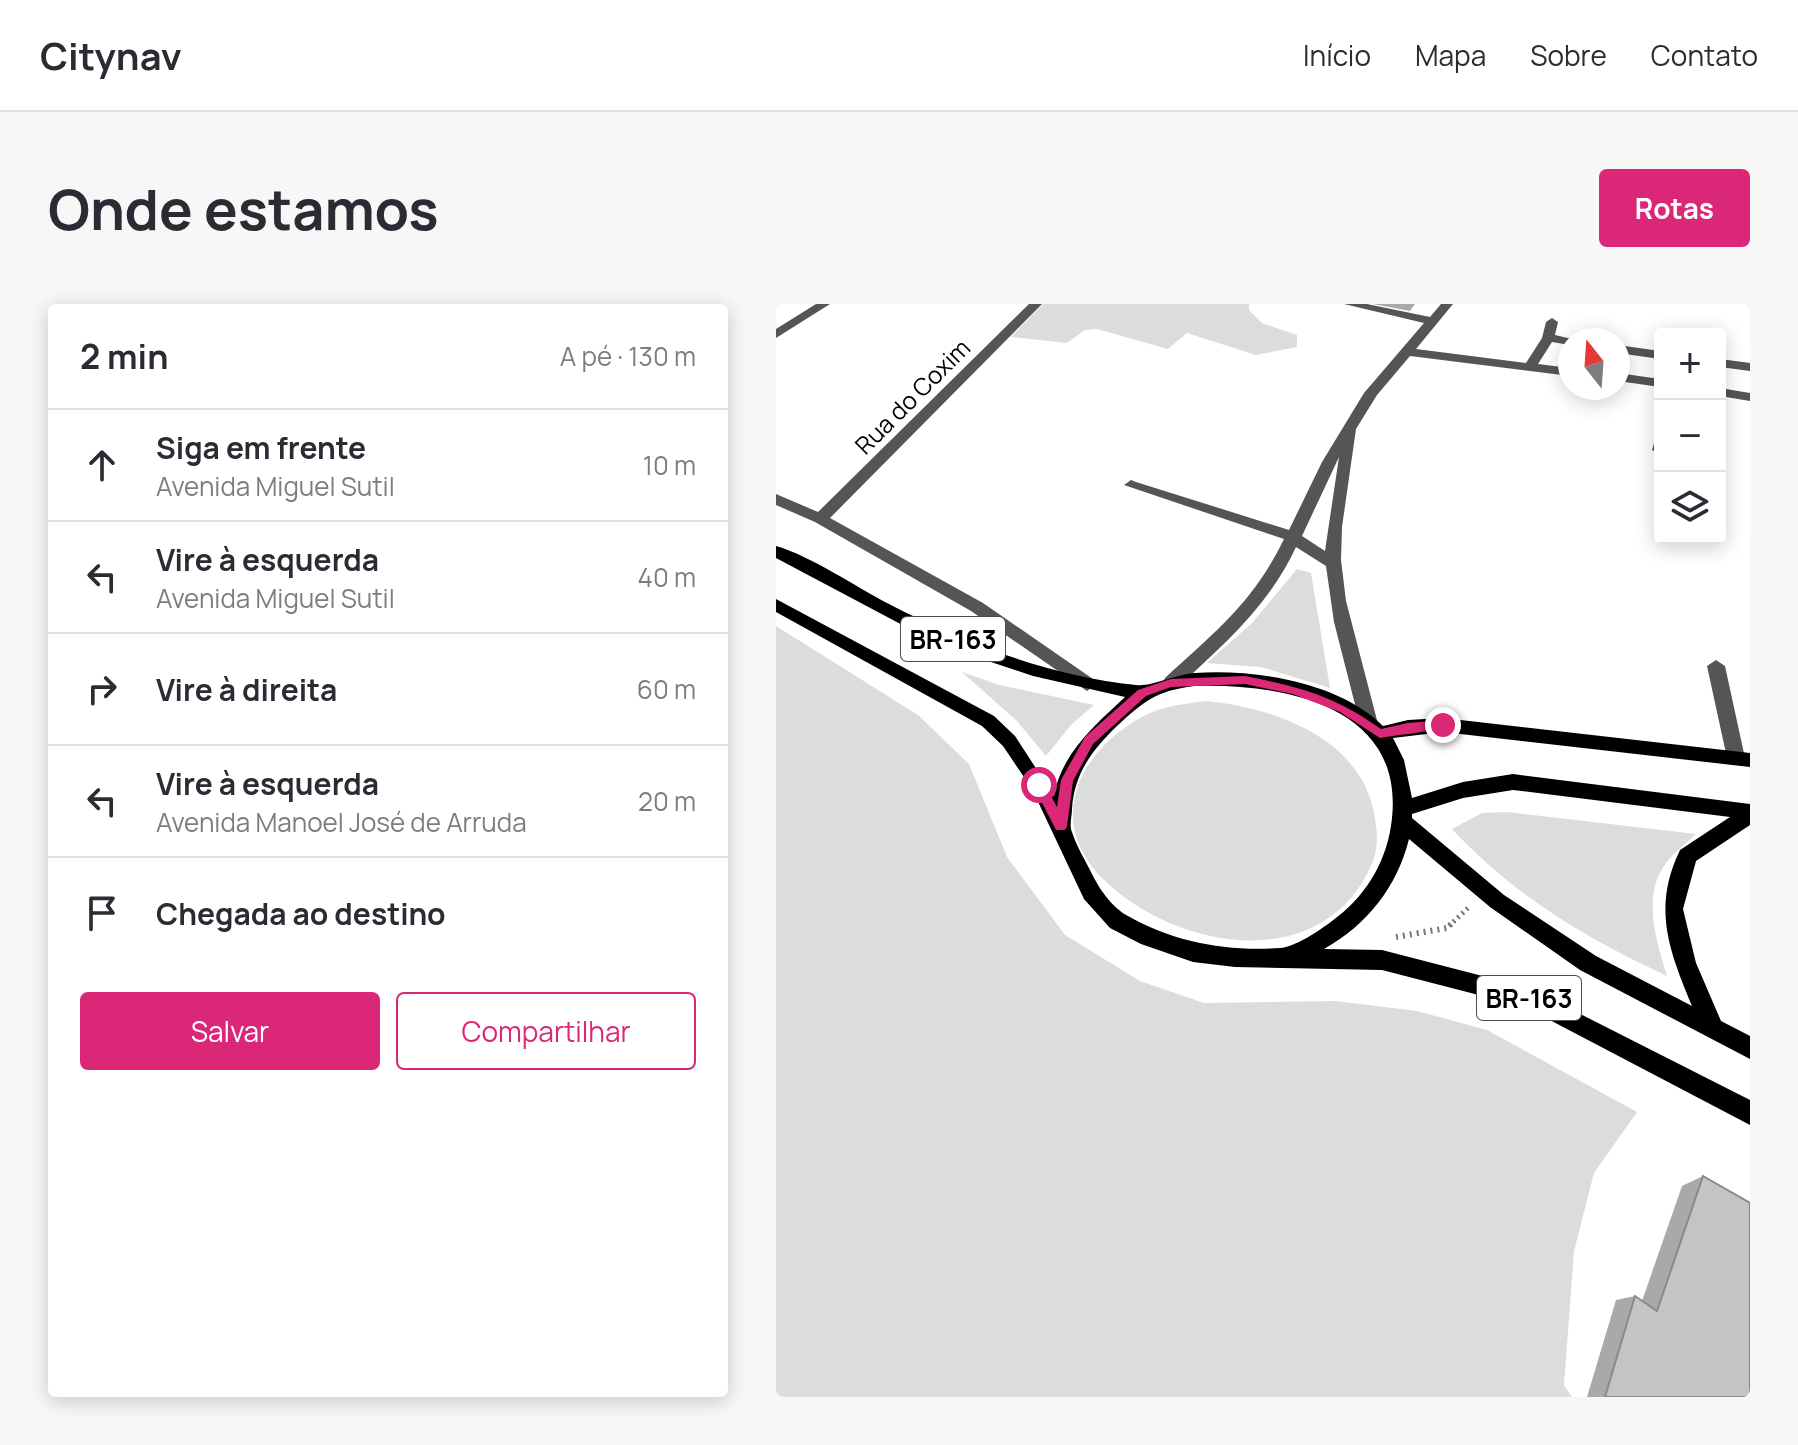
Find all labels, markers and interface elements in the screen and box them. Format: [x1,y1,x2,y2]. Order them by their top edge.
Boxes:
text: Citynav [40,29,182,81]
text: Início [1303,36,1371,74]
text: Mapa [1415,36,1486,74]
text: Sobre [1530,36,1607,74]
text: Contato [1651,36,1758,74]
button: Rotas [1599,169,1750,247]
text: Onde estamos [48,170,439,247]
north arrow [1558,328,1630,400]
map controls [1654,328,1726,544]
button: + [1654,328,1726,400]
street label: Rua do Coxim [847,331,977,461]
text: 2 min [80,333,168,379]
text: A pé · 130 m [560,338,696,374]
button: − [1654,400,1726,472]
text: Siga em frente [156,427,366,468]
icon: ahead [80,443,124,487]
text: 10 m [643,447,696,483]
text: Avenida Miguel Sutil [156,468,395,504]
button: layers [1654,472,1726,544]
text: Vire à esquerda [156,539,379,580]
icon: left [80,555,124,599]
text: 40 m [638,559,696,595]
text: Avenida Miguel Sutil [156,580,395,616]
road number: BR-163 [901,617,1005,661]
icon: right [80,667,124,711]
text: Vire à direita [156,669,337,710]
text: 60 m [637,671,696,707]
route end [1425,707,1461,743]
text: Vire à esquerda [156,763,379,804]
route start [1021,767,1057,803]
icon: left [80,779,124,823]
text: 20 m [638,783,696,819]
text: Avenida Manoel José de Arruda [156,804,527,840]
icon: arrive [80,891,124,935]
text: Chegada ao destino [156,893,446,934]
road number: BR-163 [1477,976,1581,1020]
button: Salvar [80,992,380,1070]
button: Compartilhar [396,992,696,1070]

